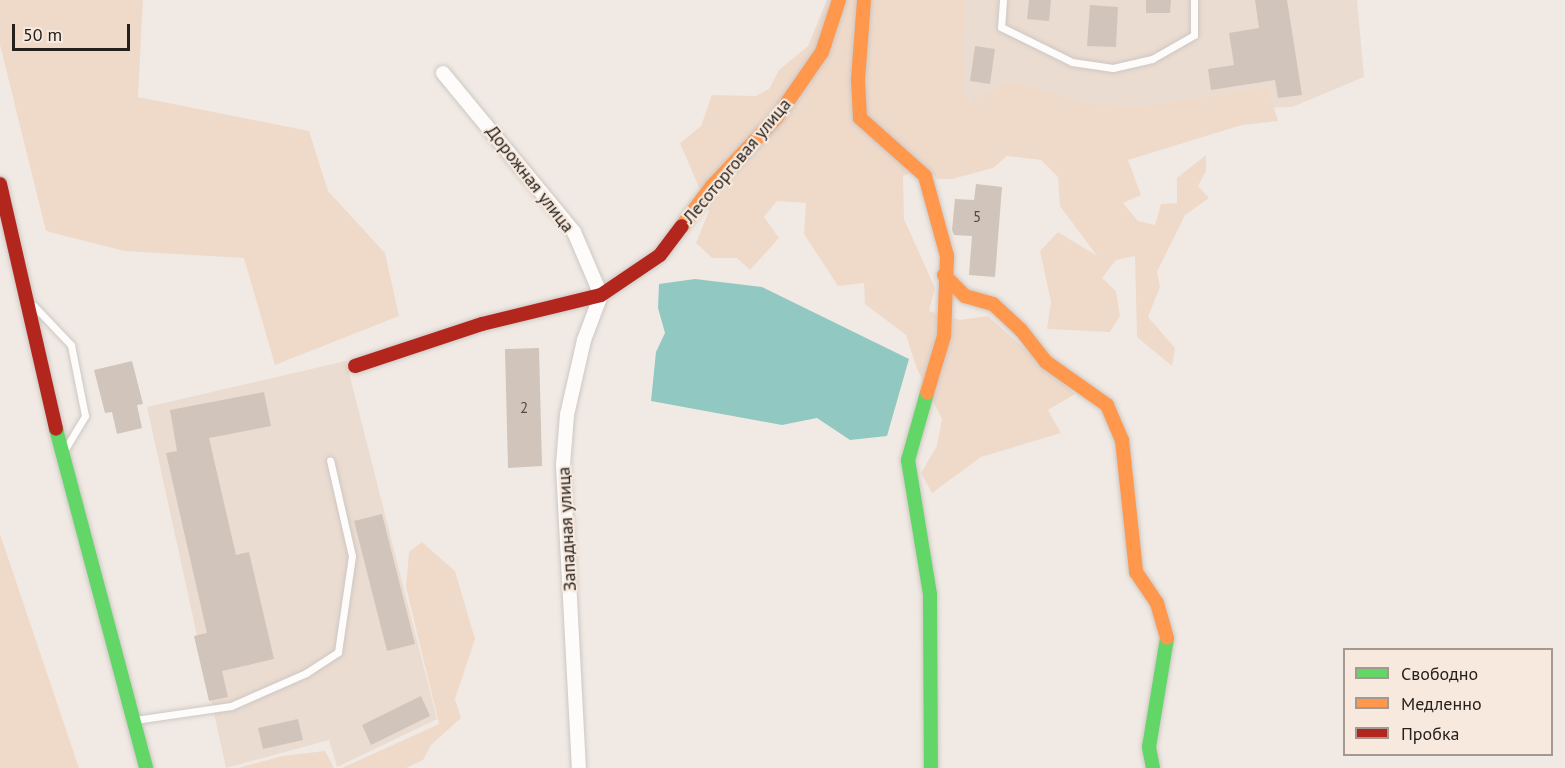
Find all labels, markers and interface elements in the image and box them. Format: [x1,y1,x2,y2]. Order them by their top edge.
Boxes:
scale bar [15,12,134,50]
text: 50 m [23,23,62,46]
street label: Лесоторговая улица [678,94,796,228]
street label: Дорожная улица [481,121,579,237]
house number: 5 [973,208,981,226]
house number: 2 [520,399,528,417]
street label: Западная улица [553,466,581,592]
legend [1343,648,1553,756]
text: Свободно [1401,662,1478,685]
text: Медленно [1401,692,1482,715]
text: Пробка [1401,722,1459,745]

